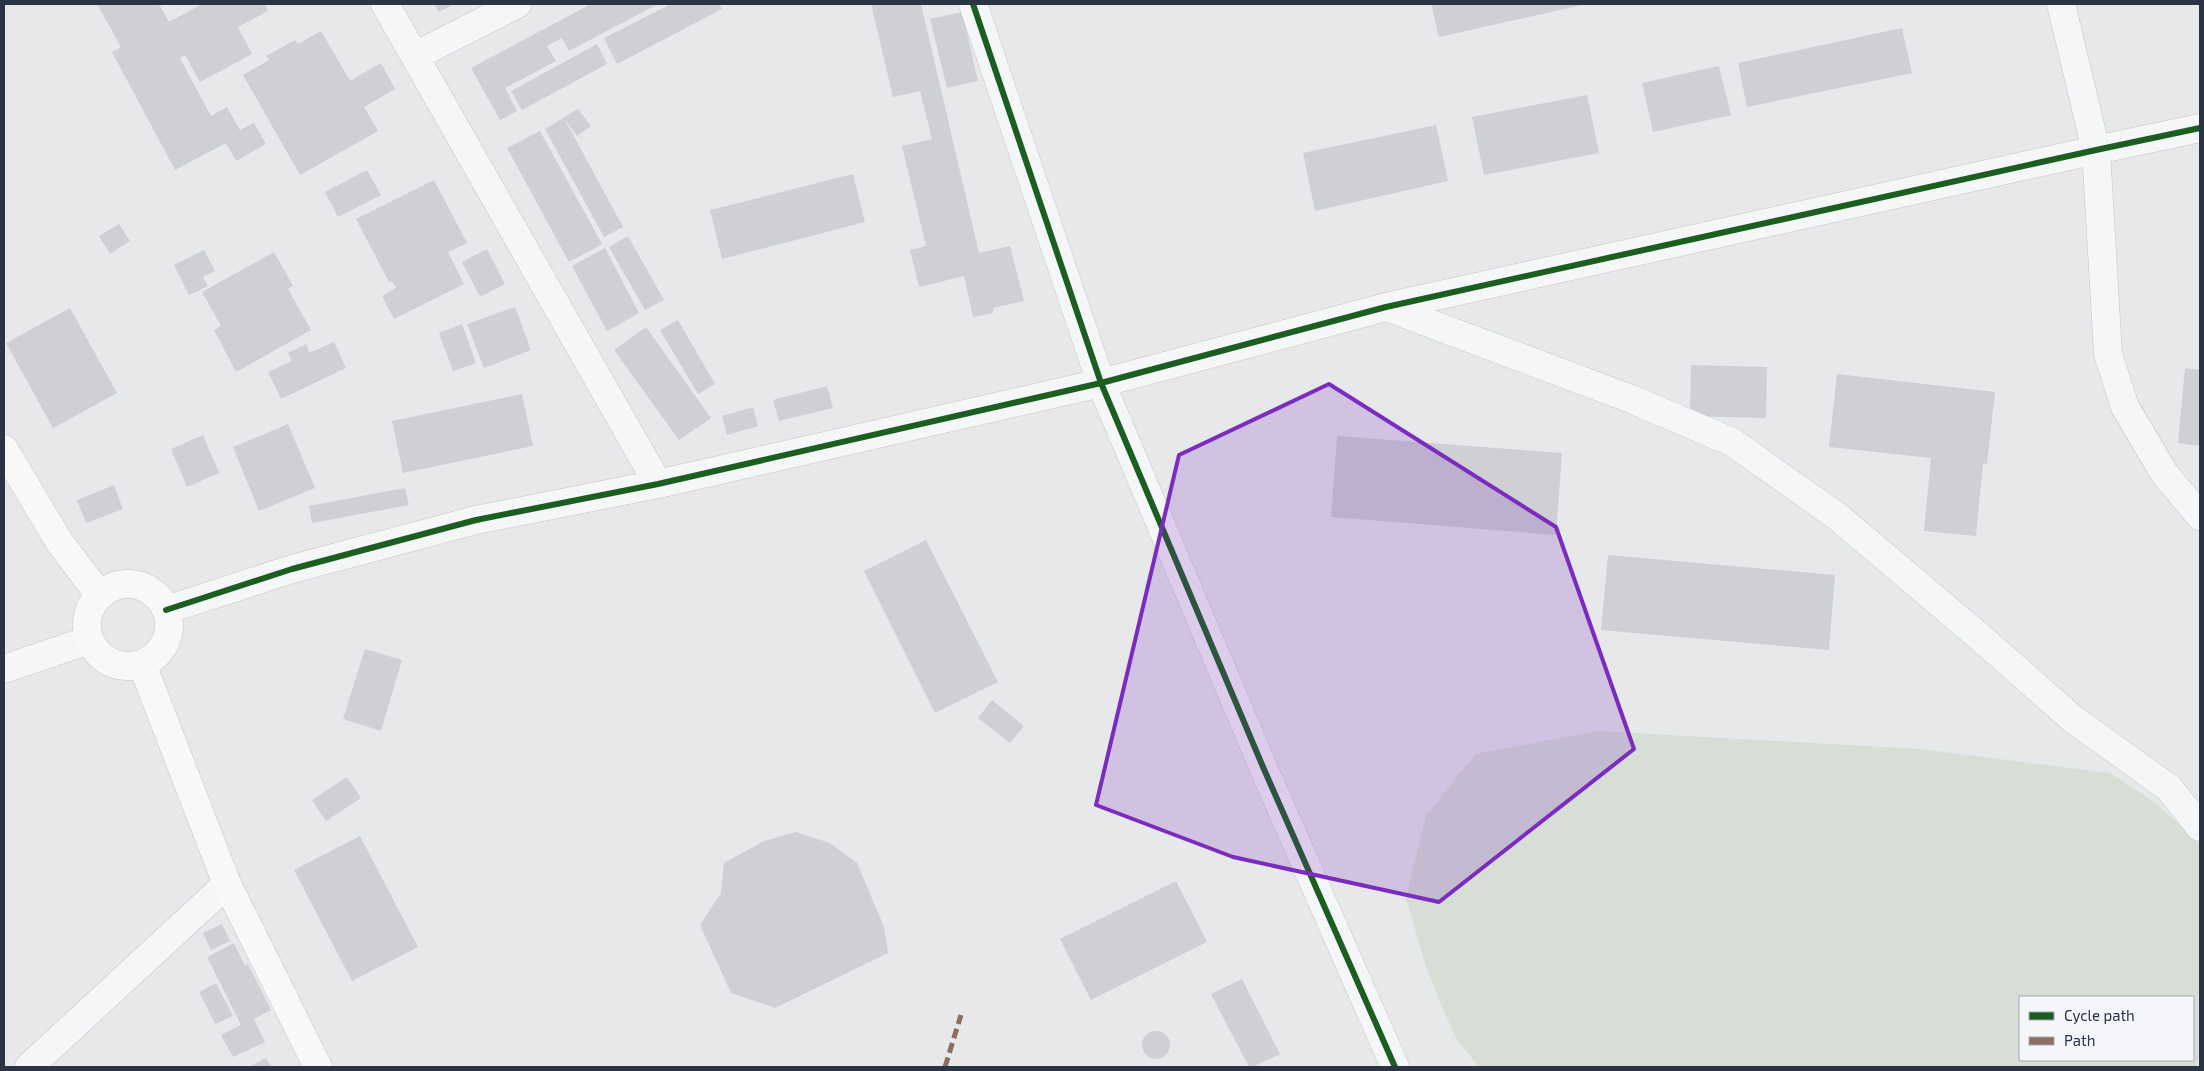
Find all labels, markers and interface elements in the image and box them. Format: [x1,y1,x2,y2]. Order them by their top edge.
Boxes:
legend [2019,996,2194,1061]
text: Cycle path [2064,1006,2135,1024]
text: Path [2064,1031,2095,1049]

